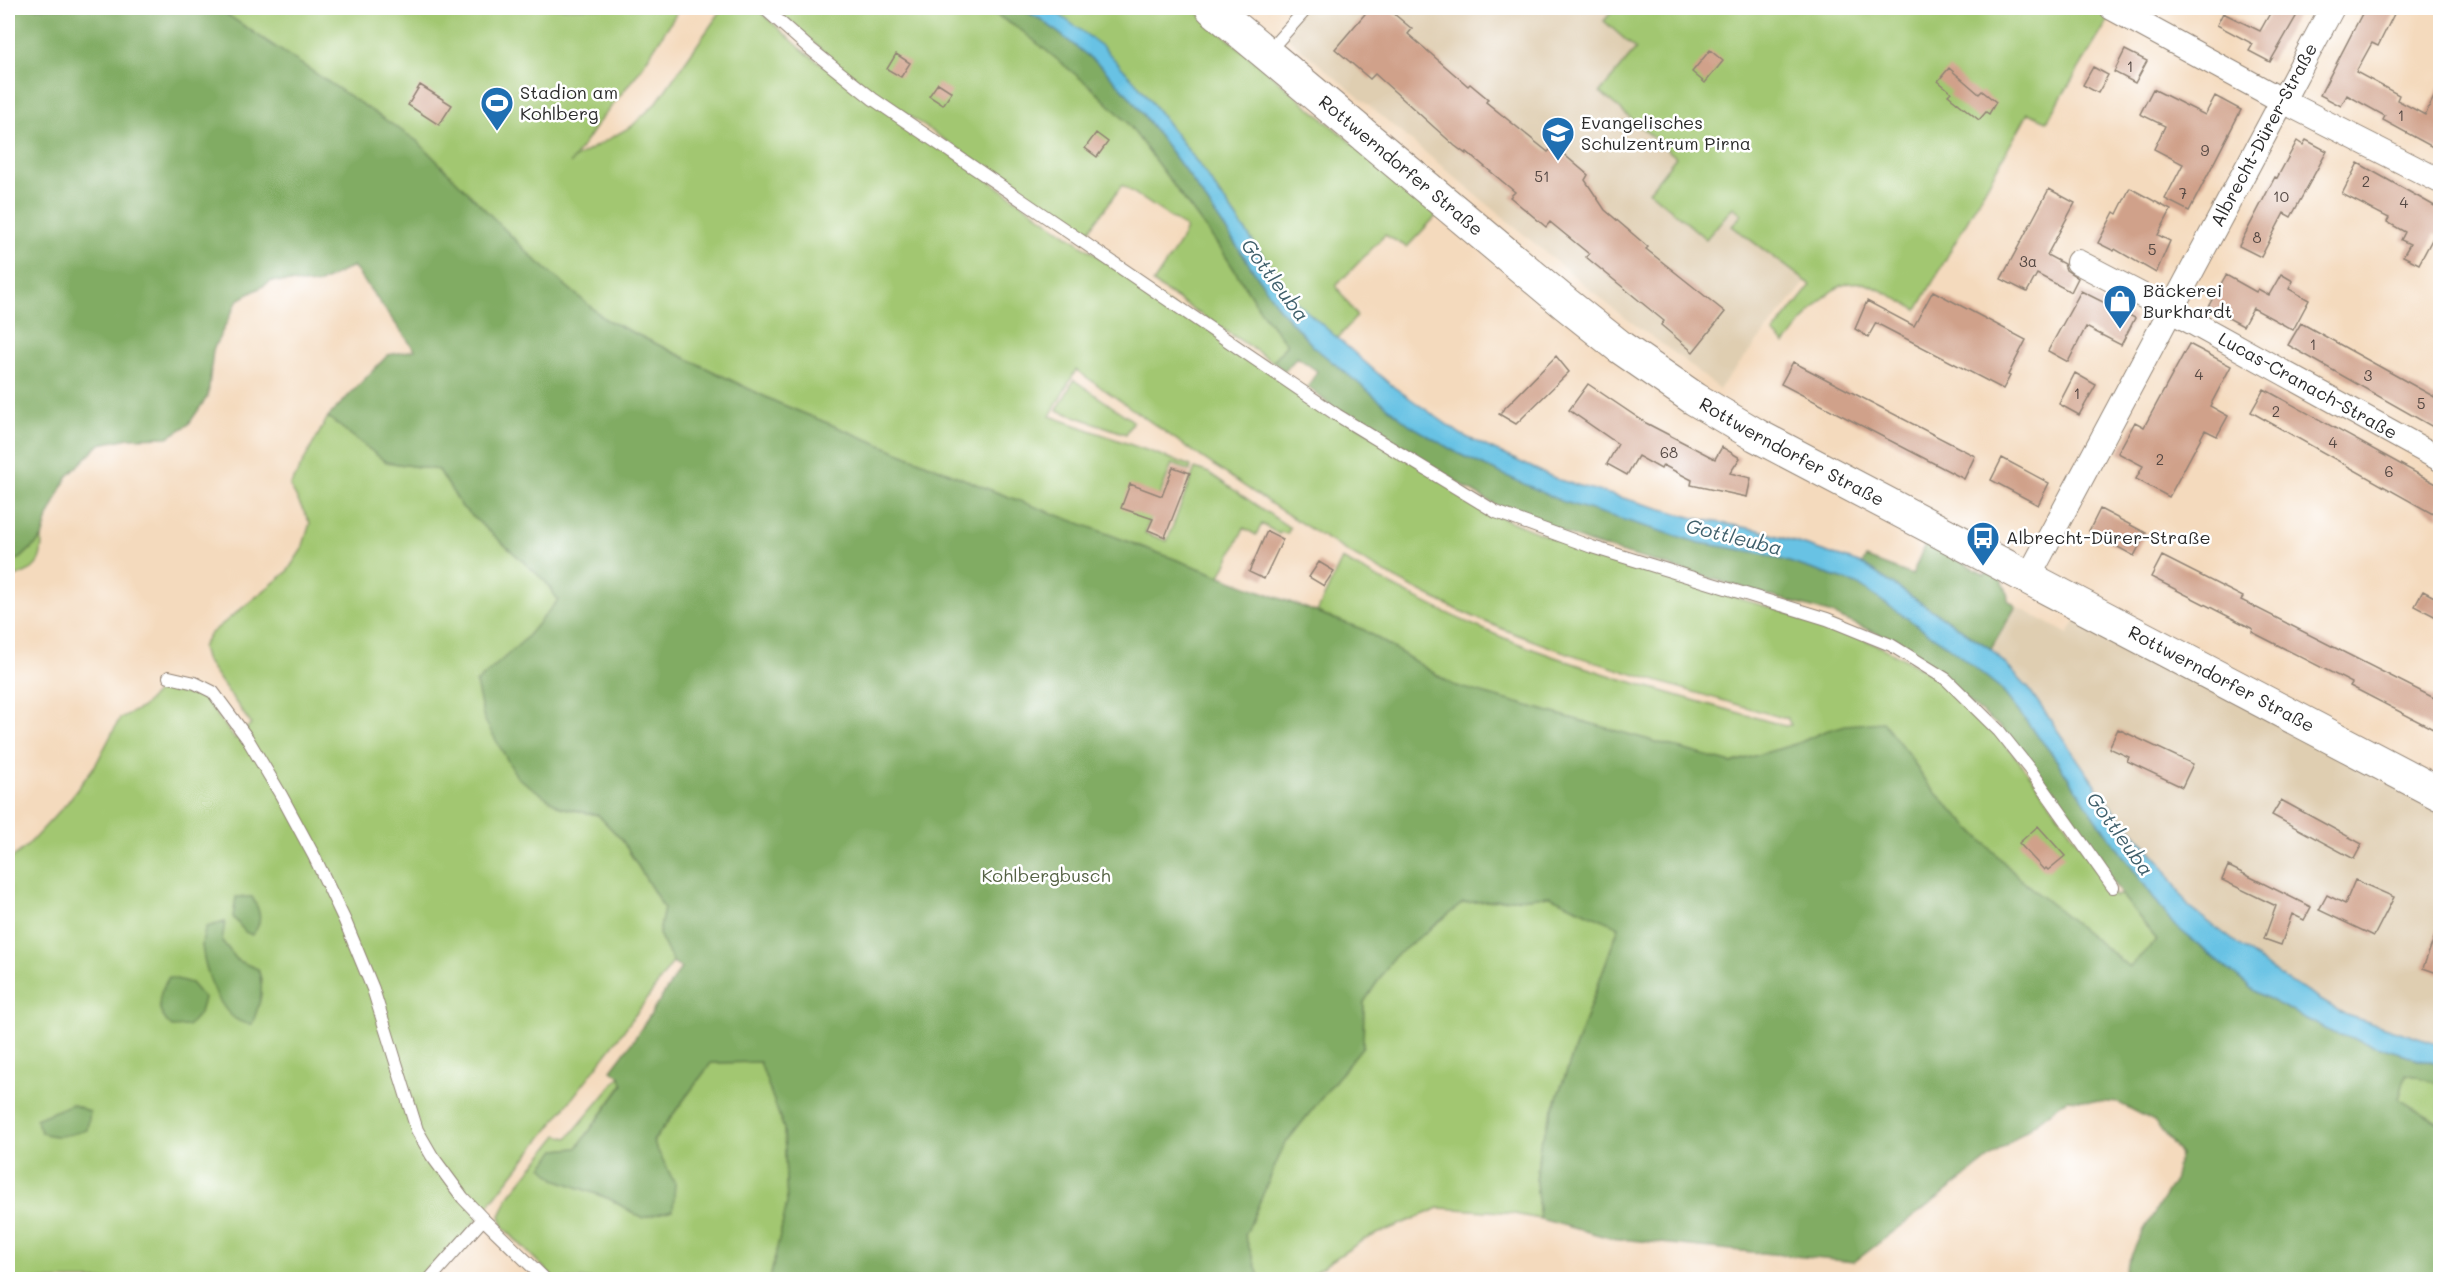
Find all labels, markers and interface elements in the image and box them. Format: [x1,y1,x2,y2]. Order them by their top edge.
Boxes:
street label: Albrecht-Dürer-Straße [2205,39,2322,231]
house number: 1 [2127,56,2133,76]
place label: Stadion am Kohlberg [520,80,618,125]
sports icon: Stadion am Kohlberg [479,85,515,132]
street label: Rottwerndorfer Straße [1314,89,1489,241]
house number: 1 [2398,105,2404,125]
place label: Evangelisches Schulzentrum Pirna [1581,110,1751,155]
school or university icon: Evangelisches Schulzentrum Pirna [1540,115,1576,162]
house number: 9 [2201,140,2210,160]
house number: 51 [1534,166,1550,186]
house number: 2 [2362,171,2370,191]
house number: 7 [2179,183,2187,203]
house number: 10 [2273,186,2289,206]
house number: 4 [2400,192,2409,212]
house number: 8 [2252,227,2262,247]
water label: Gottleuba [1236,233,1316,326]
house number: 5 [2148,239,2156,259]
house number: 3a [2019,251,2037,271]
place label: Bäckerei Burkhardt [2143,278,2232,323]
shop icon: Bäckerei Burkhardt [2102,283,2138,330]
street label: Lucas-Cranach-Straße [2214,326,2402,444]
house number: 1 [2310,334,2316,354]
house number: 4 [2195,364,2204,384]
house number: 3 [2364,365,2373,385]
house number: 1 [2074,383,2080,403]
street label: Rottwerndorfer Straße [1695,391,1889,511]
house number: 5 [2417,393,2425,413]
house number: 2 [2272,401,2280,421]
house number: 4 [2329,432,2338,452]
house number: 68 [1660,442,1678,462]
house number: 2 [2156,449,2164,469]
house number: 6 [2384,461,2394,481]
water label: Gottleuba [1684,512,1785,560]
bus stop icon: Albrecht-Dürer-Straße [1965,520,2001,567]
place label: Albrecht-Dürer-Straße [2006,525,2211,549]
street label: Rottwerndorfer Straße [2124,620,2319,737]
water label: Gottleuba [2082,786,2160,881]
park label: Kohlbergbusch [981,863,1111,887]

